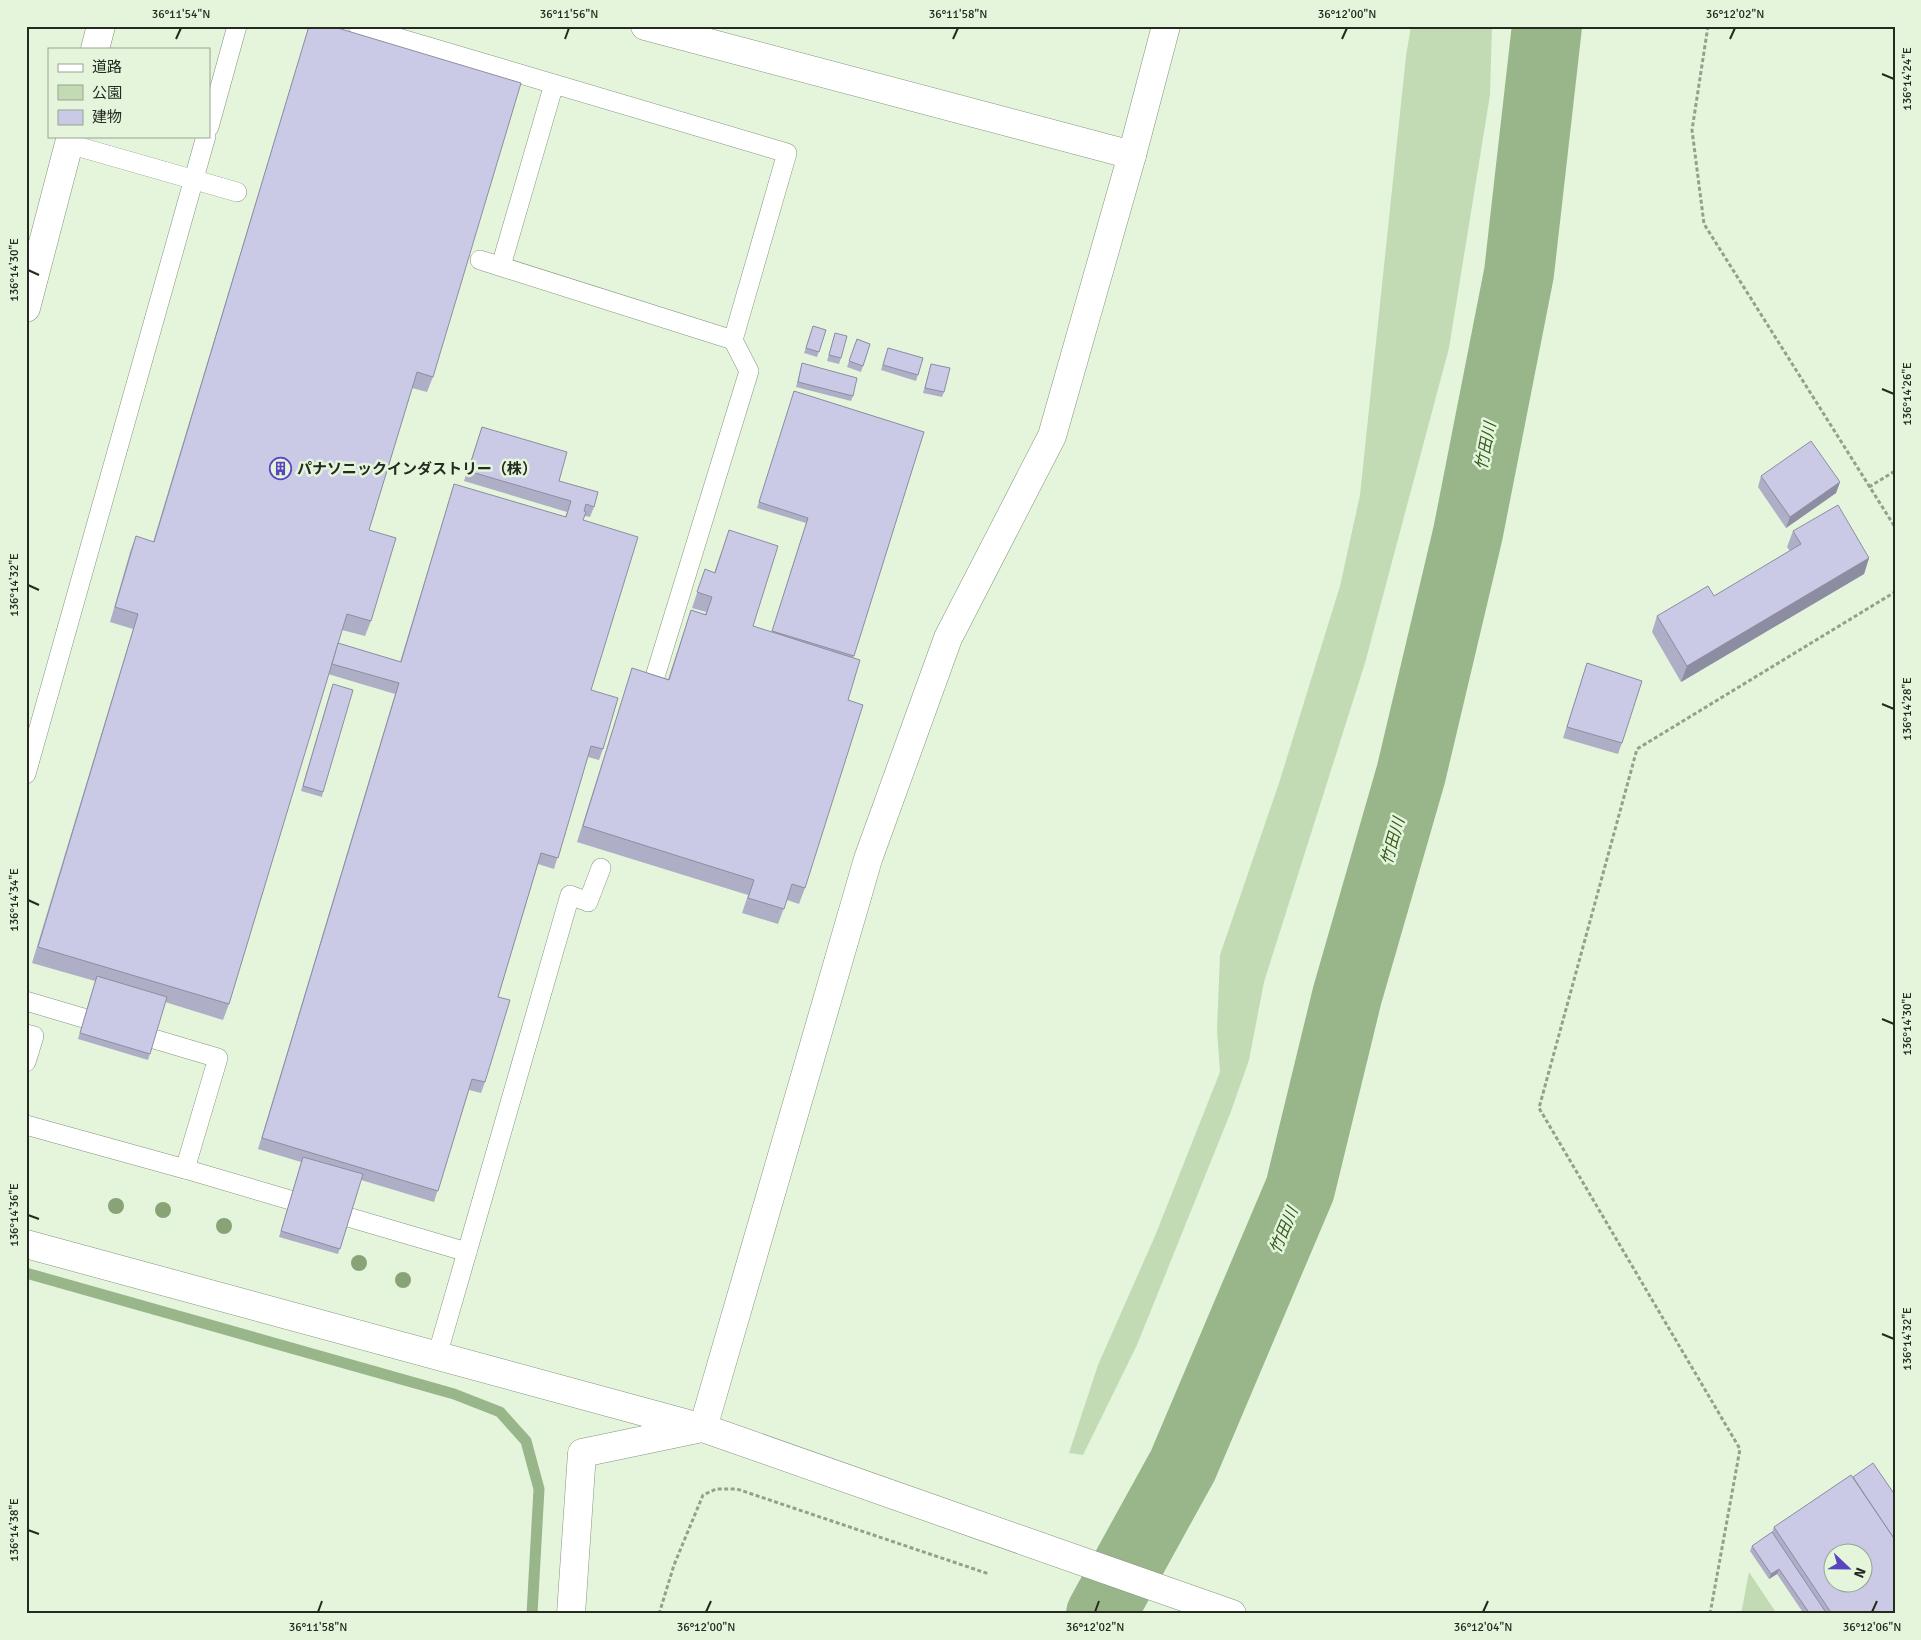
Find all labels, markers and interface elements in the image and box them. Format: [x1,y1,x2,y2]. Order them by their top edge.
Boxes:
text: 36°11'54"N [152,7,210,22]
text: 36°11'56"N [540,7,598,22]
text: 36°11'58"N [929,7,987,22]
text: 36°12'00"N [1318,7,1376,22]
text: 36°12'02"N [1706,7,1764,22]
text: 136°14'24"E [1900,47,1915,111]
legend [48,48,210,138]
text: 道路 [92,58,122,76]
text: 公園 [92,84,122,102]
text: 建物 [92,108,122,126]
text: 136°14'30"E [7,238,22,302]
text: 136°14'26"E [1900,362,1915,426]
water label: 竹田川 [1472,419,1501,472]
building icon: パナソニックインダストリー（株） [269,457,293,481]
place label: パナソニックインダストリー（株） [297,460,537,478]
text: 136°14'32"E [7,553,22,617]
text: 136°14'28"E [1900,677,1915,741]
water label: 竹田川 [1377,814,1410,867]
text: 136°14'34"E [7,868,22,932]
text: 136°14'30"E [1900,992,1915,1056]
text: 136°14'36"E [7,1183,22,1247]
water label: 竹田川 [1265,1203,1303,1256]
text: 136°14'32"E [1900,1307,1915,1371]
text: 136°14'38"E [7,1498,22,1562]
north arrow [1824,1542,1874,1592]
text: N [1850,1565,1869,1580]
text: 36°11'58"N [289,1620,347,1635]
text: 36°12'00"N [677,1620,735,1635]
text: 36°12'02"N [1066,1620,1124,1635]
text: 36°12'04"N [1454,1620,1512,1635]
text: 36°12'06"N [1843,1620,1901,1635]

